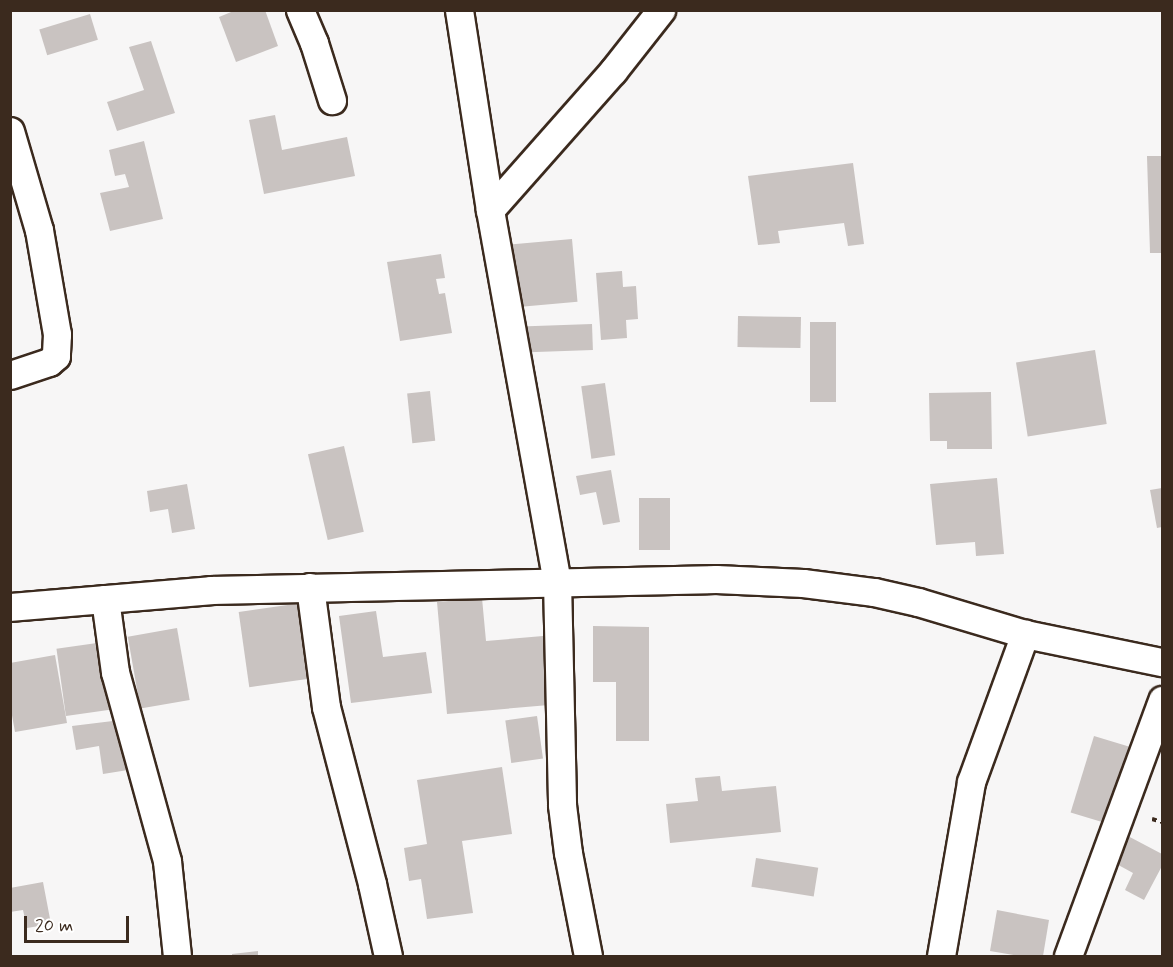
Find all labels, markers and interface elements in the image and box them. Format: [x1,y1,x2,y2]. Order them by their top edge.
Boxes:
scale bar [27,904,132,942]
text: 20 m [35,914,73,938]

